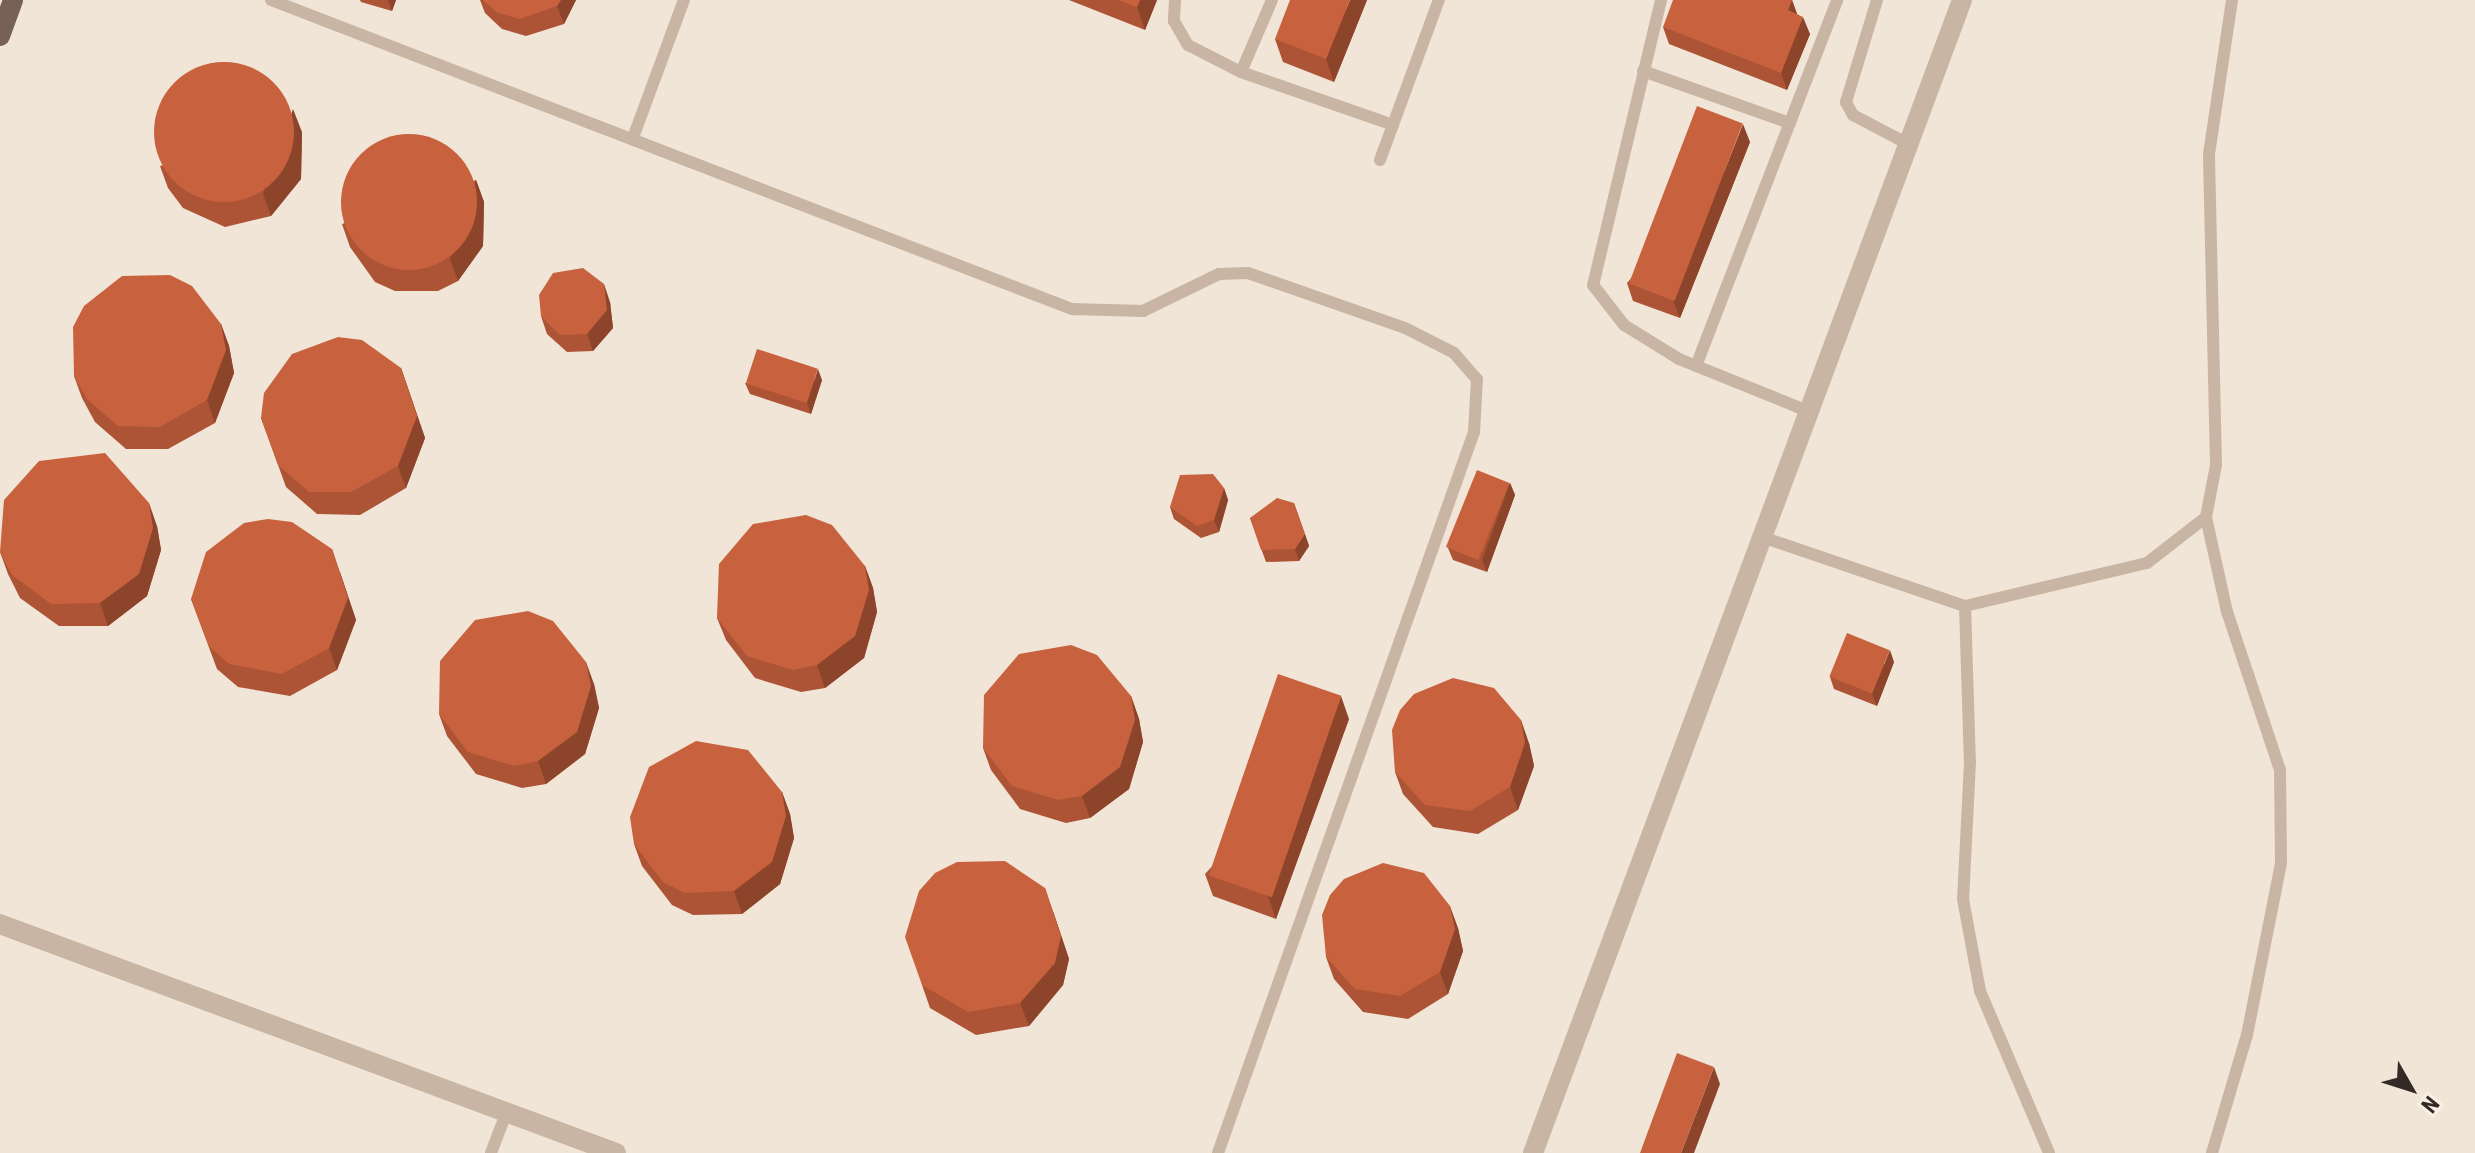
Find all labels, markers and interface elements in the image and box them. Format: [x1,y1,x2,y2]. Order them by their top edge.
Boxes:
north arrow [2371,1049,2451,1129]
text: N [2416,1091,2444,1118]

